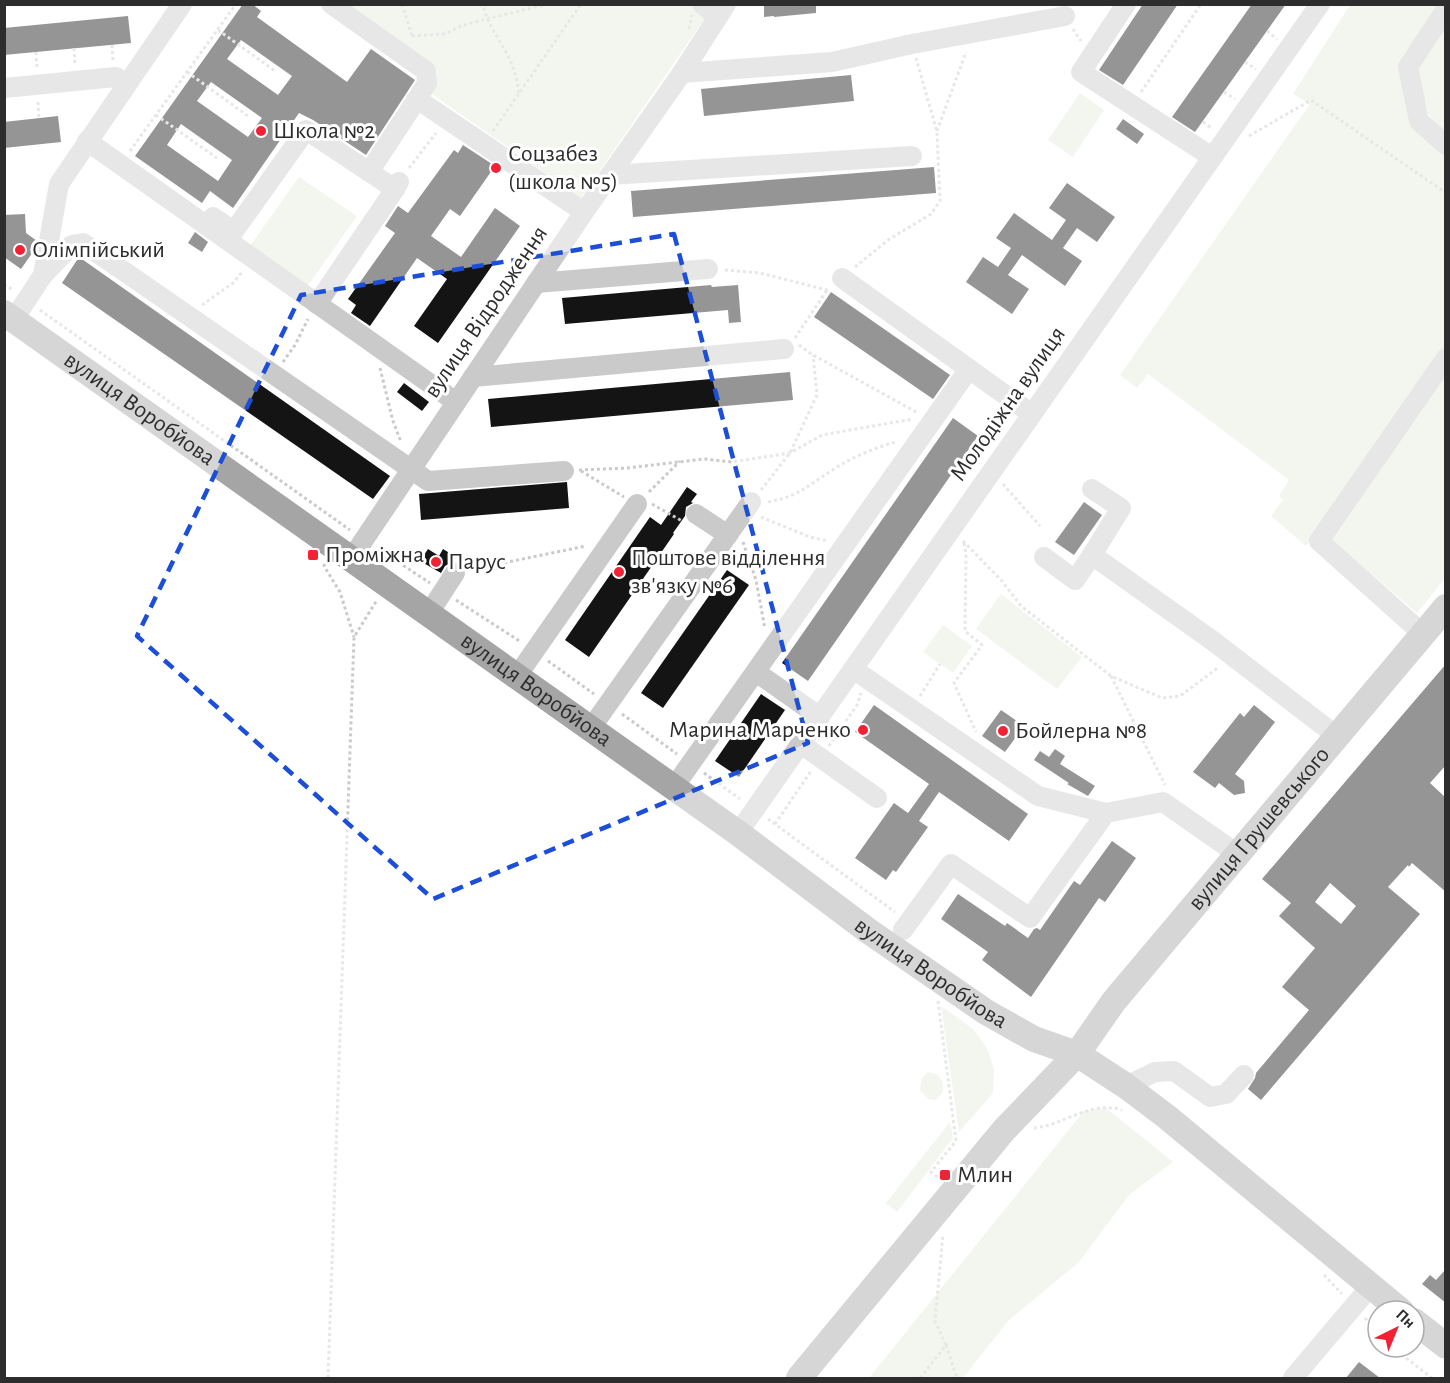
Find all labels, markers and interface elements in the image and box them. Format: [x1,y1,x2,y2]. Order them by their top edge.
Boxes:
place label: Школа №2 [273,119,375,143]
marker: Школа №2 [254,124,268,138]
place label: Соцзабез (школа №5) [508,142,618,194]
marker: Соцзабез (школа №5) [489,161,503,175]
street label: вулиця Відродження [420,222,552,402]
place label: Олімпійський [32,238,165,262]
marker: Олімпійський [13,243,27,257]
street label: Молодіжна вулиця [946,322,1070,486]
street label: вулиця Воробйова [59,347,219,471]
place label: Проміжна [325,543,424,567]
place label: Поштове відділення зв'язку №6 [631,546,826,598]
marker: Проміжна [306,548,320,562]
place label: Парус [448,550,506,574]
marker: Парус [429,555,443,569]
marker: Поштове відділення зв'язку №6 [612,565,626,579]
street label: вулиця Воробйова [456,628,616,751]
place label: Марина Марченко [669,718,851,742]
place label: Бойлерна №8 [1015,719,1147,743]
marker: Марина Марченко [856,723,870,737]
marker: Бойлерна №8 [996,724,1010,738]
street label: вулиця Грушевського [1184,743,1334,915]
street label: вулиця Воробйова [850,913,1011,1033]
place label: Млин [957,1163,1013,1187]
marker: Млин [938,1168,952,1182]
north arrow [1366,1299,1426,1359]
text: Пн [1393,1306,1418,1331]

